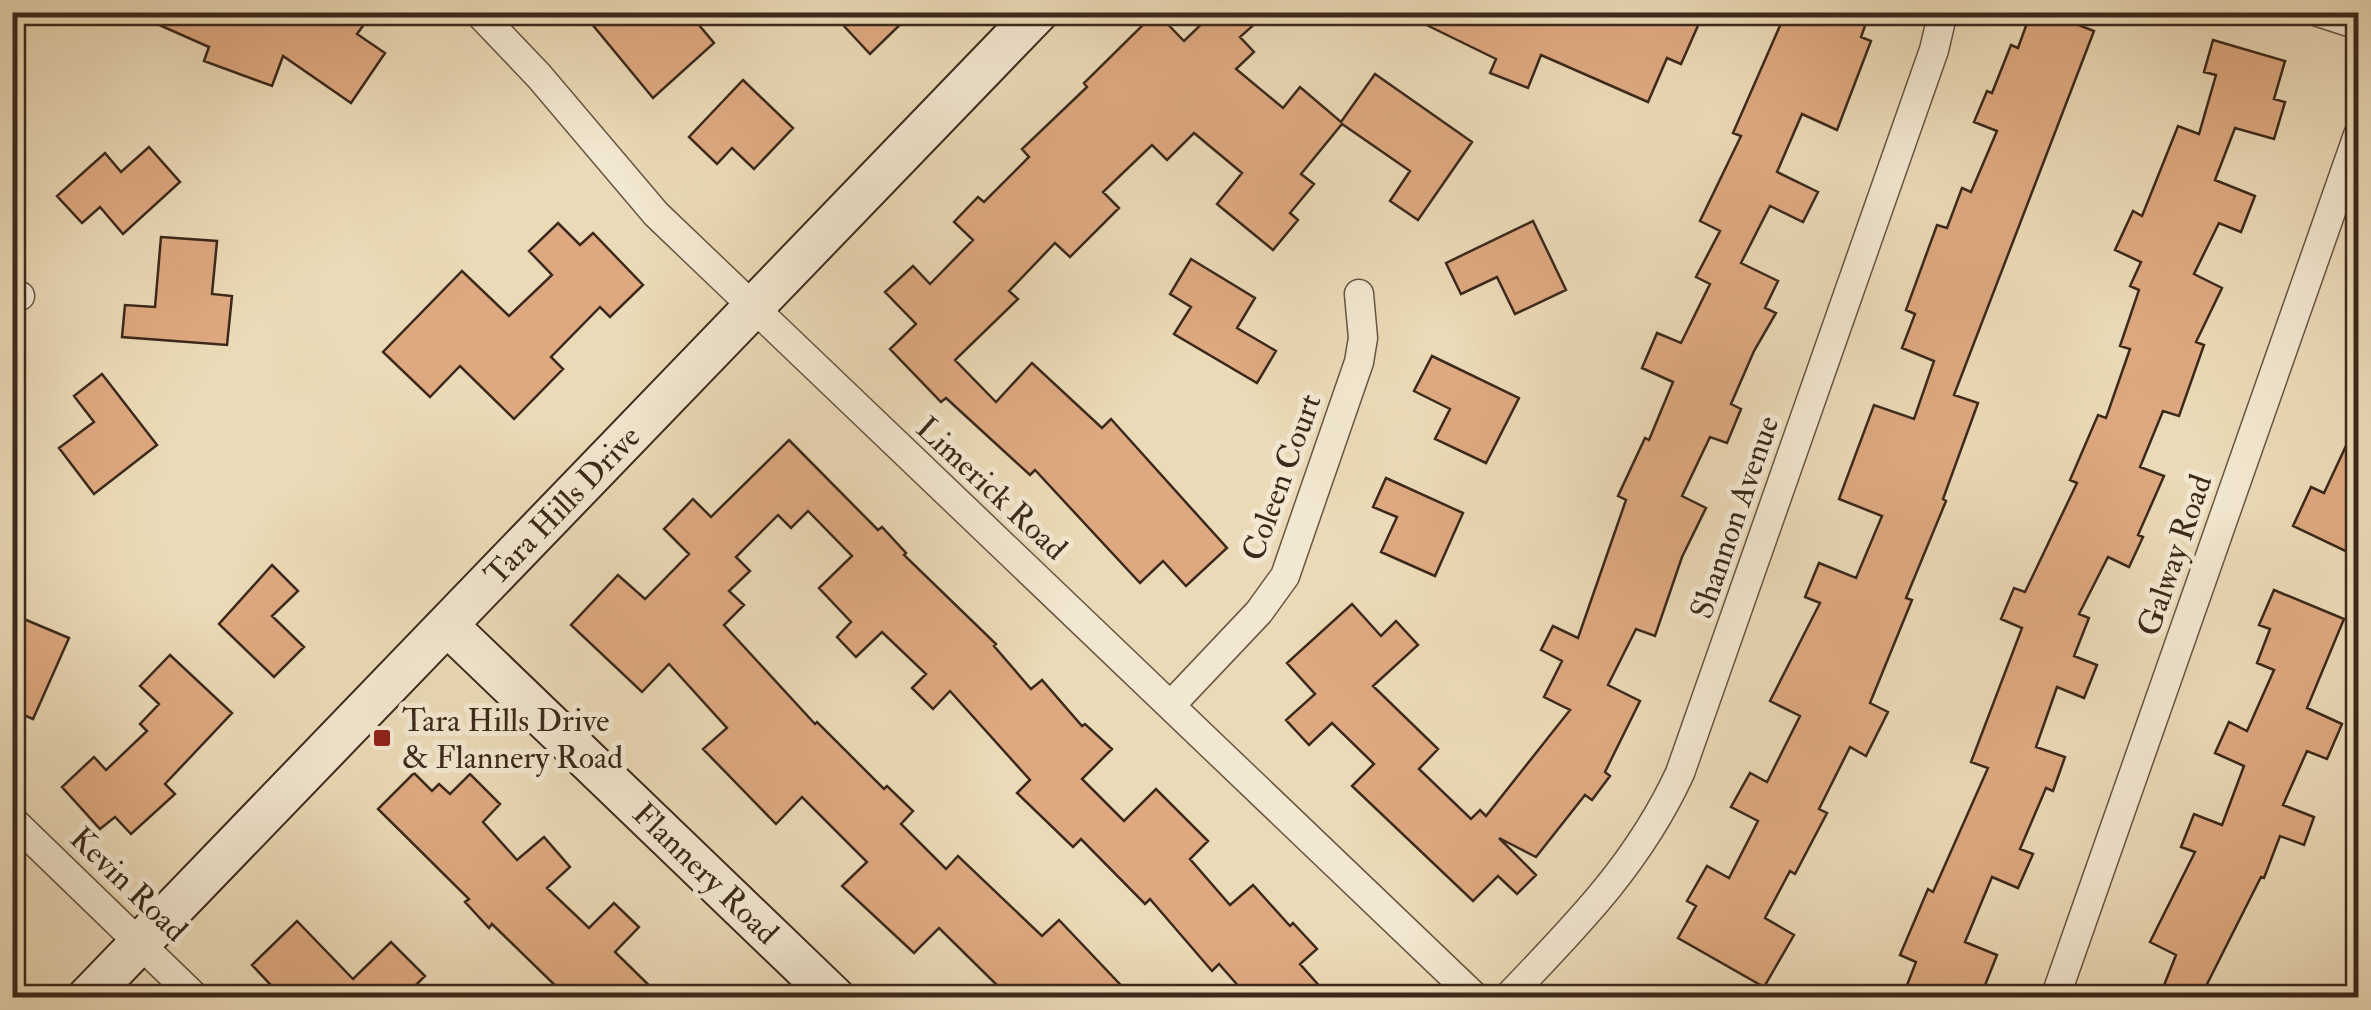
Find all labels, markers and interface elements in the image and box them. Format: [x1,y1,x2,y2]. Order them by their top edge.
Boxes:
street label: Coleen Court [1233,389,1331,566]
street label: Limerick Road [907,409,1075,569]
street label: Shannon Avenue [1682,411,1788,624]
street label: Tara Hills Drive [476,417,649,594]
street label: Galway Road [2129,469,2221,641]
place label: Tara Hills Drive & Flannery Road [402,701,623,778]
marker: Tara Hills Drive & Flannery Road [371,727,393,749]
street label: Flannery Road [624,794,787,953]
street label: Kevin Road [61,819,196,951]

